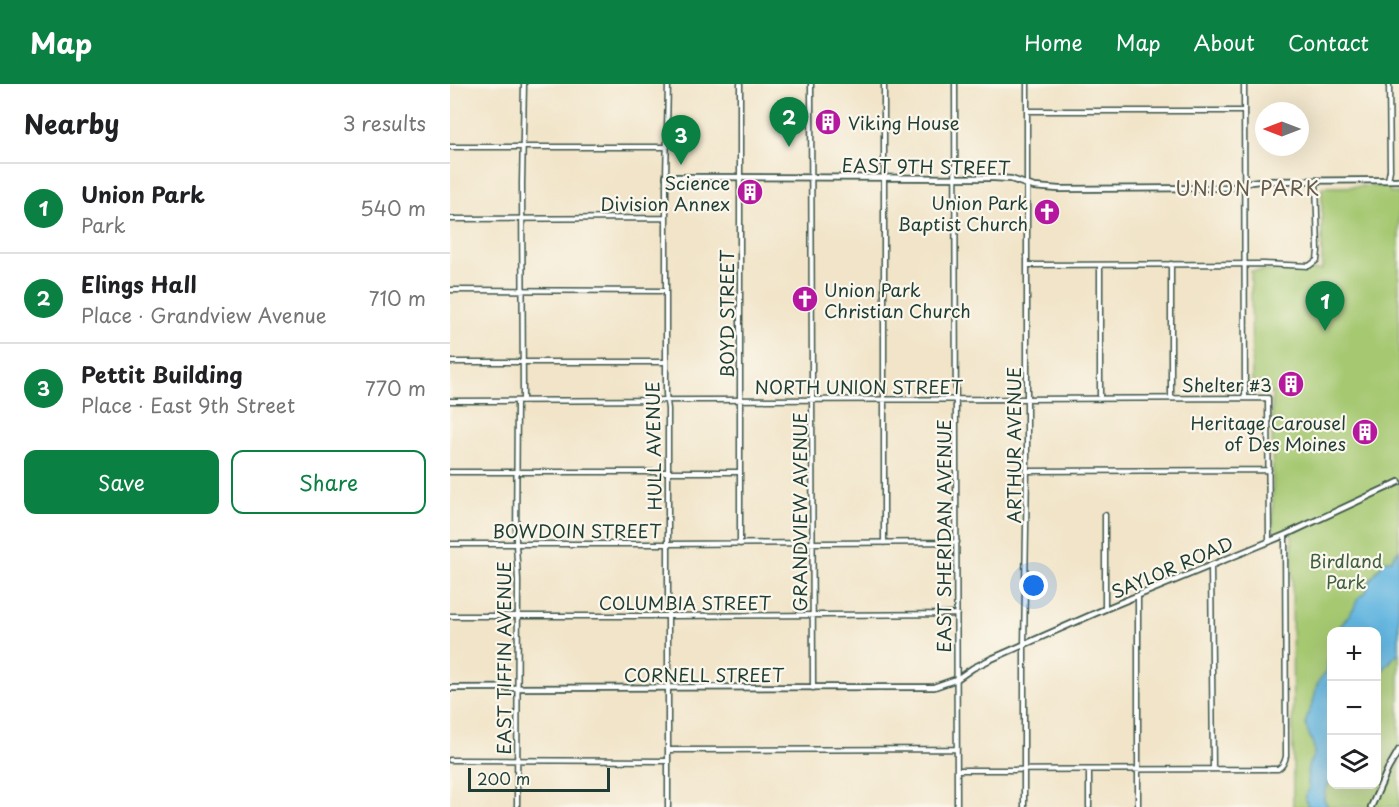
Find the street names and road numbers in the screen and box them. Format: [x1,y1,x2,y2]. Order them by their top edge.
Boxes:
street label: EAST 9TH STREET [841,151,1011,181]
street label: BOYD STREET [713,249,740,378]
street label: ARTHUR AVENUE [1000,367,1027,523]
street label: NORTH UNION STREET [755,373,964,400]
street label: HULL AVENUE [638,381,668,511]
street label: GRANDVIEW AVENUE [786,412,813,612]
street label: EAST SHERIDAN AVENUE [930,419,957,653]
street label: BOWDOIN STREET [492,517,662,544]
street label: SAYLOR ROAD [1107,529,1237,605]
street label: EAST TIFFIN AVENUE [490,561,517,755]
street label: COLUMBIA STREET [599,589,772,616]
street label: CORNELL STREET [624,661,785,688]

